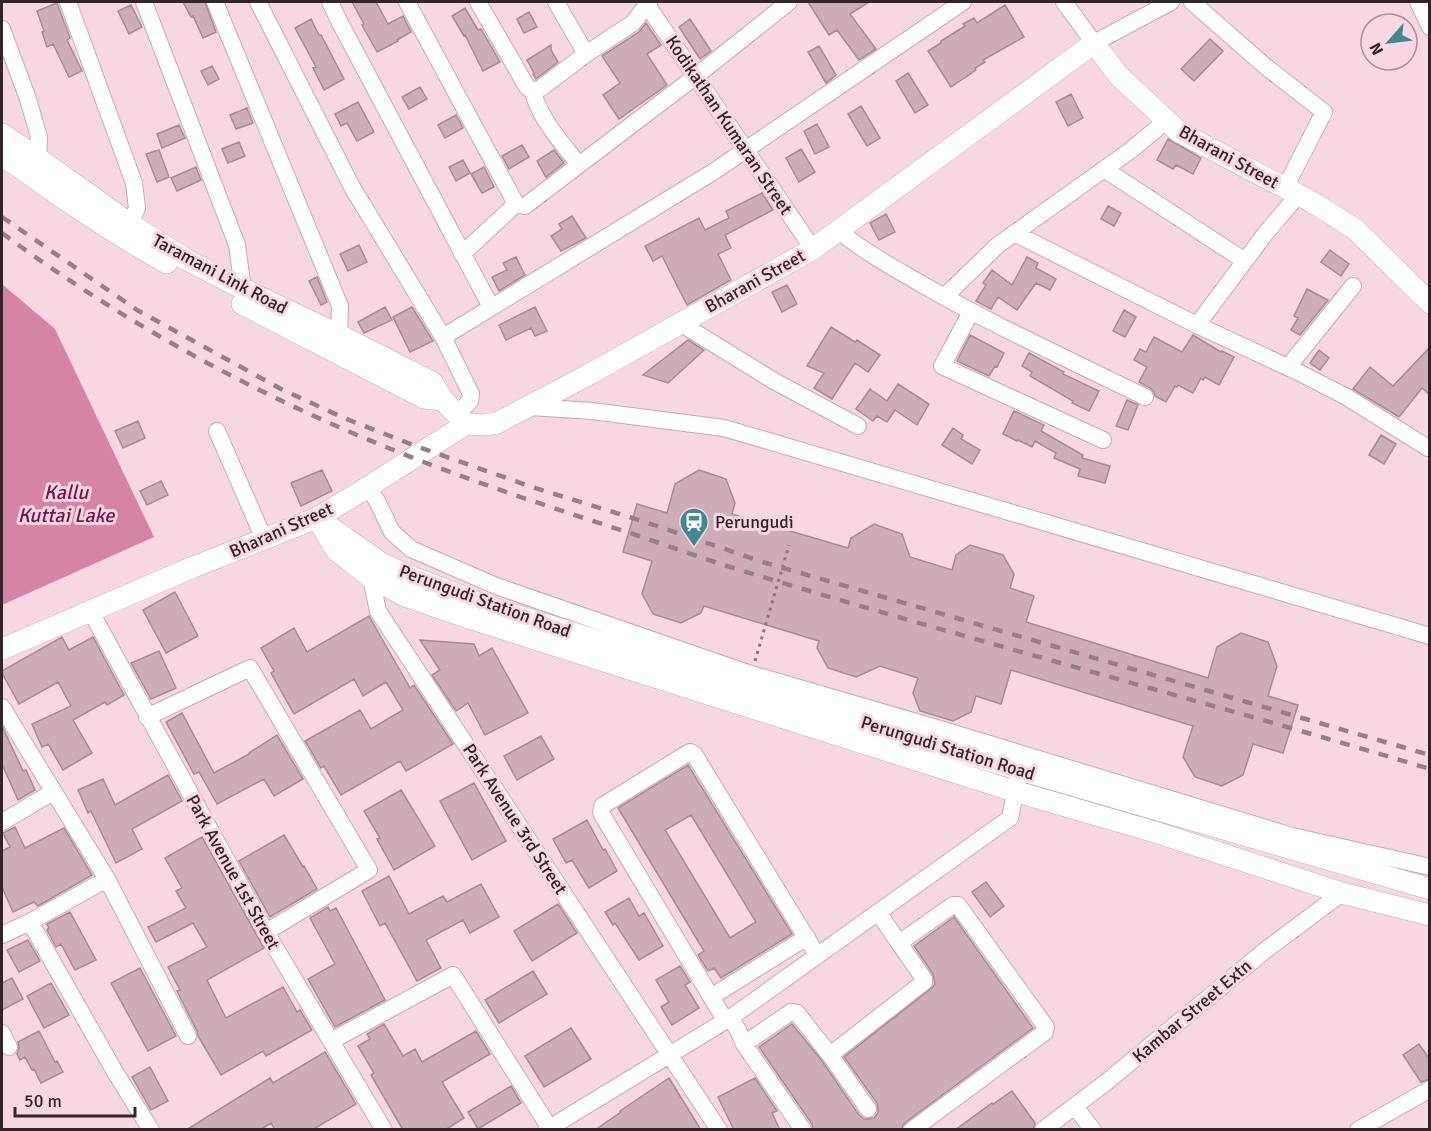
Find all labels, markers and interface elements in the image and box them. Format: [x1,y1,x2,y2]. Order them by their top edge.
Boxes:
north arrow [1359,12,1419,72]
street label: Kodikathan Kumaran Street [661,31,797,219]
text: N [1365,39,1388,58]
street label: Bharani Street [1175,120,1283,194]
street label: Taramani Link Road [149,229,291,319]
street label: Bharani Street [701,244,809,318]
water label: Kallu Kuttai Lake [18,480,115,528]
street label: Bharani Street [226,497,336,563]
station icon: Perungudi [678,506,710,548]
place label: Perungudi [715,511,794,533]
street label: Perungudi Station Road [396,560,574,642]
street label: Perungudi Station Road [858,711,1038,785]
street label: Park Avenue 3rd Street [458,739,572,899]
street label: Park Avenue 1st Street [181,791,285,953]
street label: Kambar Street Extn [1128,955,1256,1067]
scale bar [15,1080,135,1118]
text: 50 m [24,1090,62,1112]

